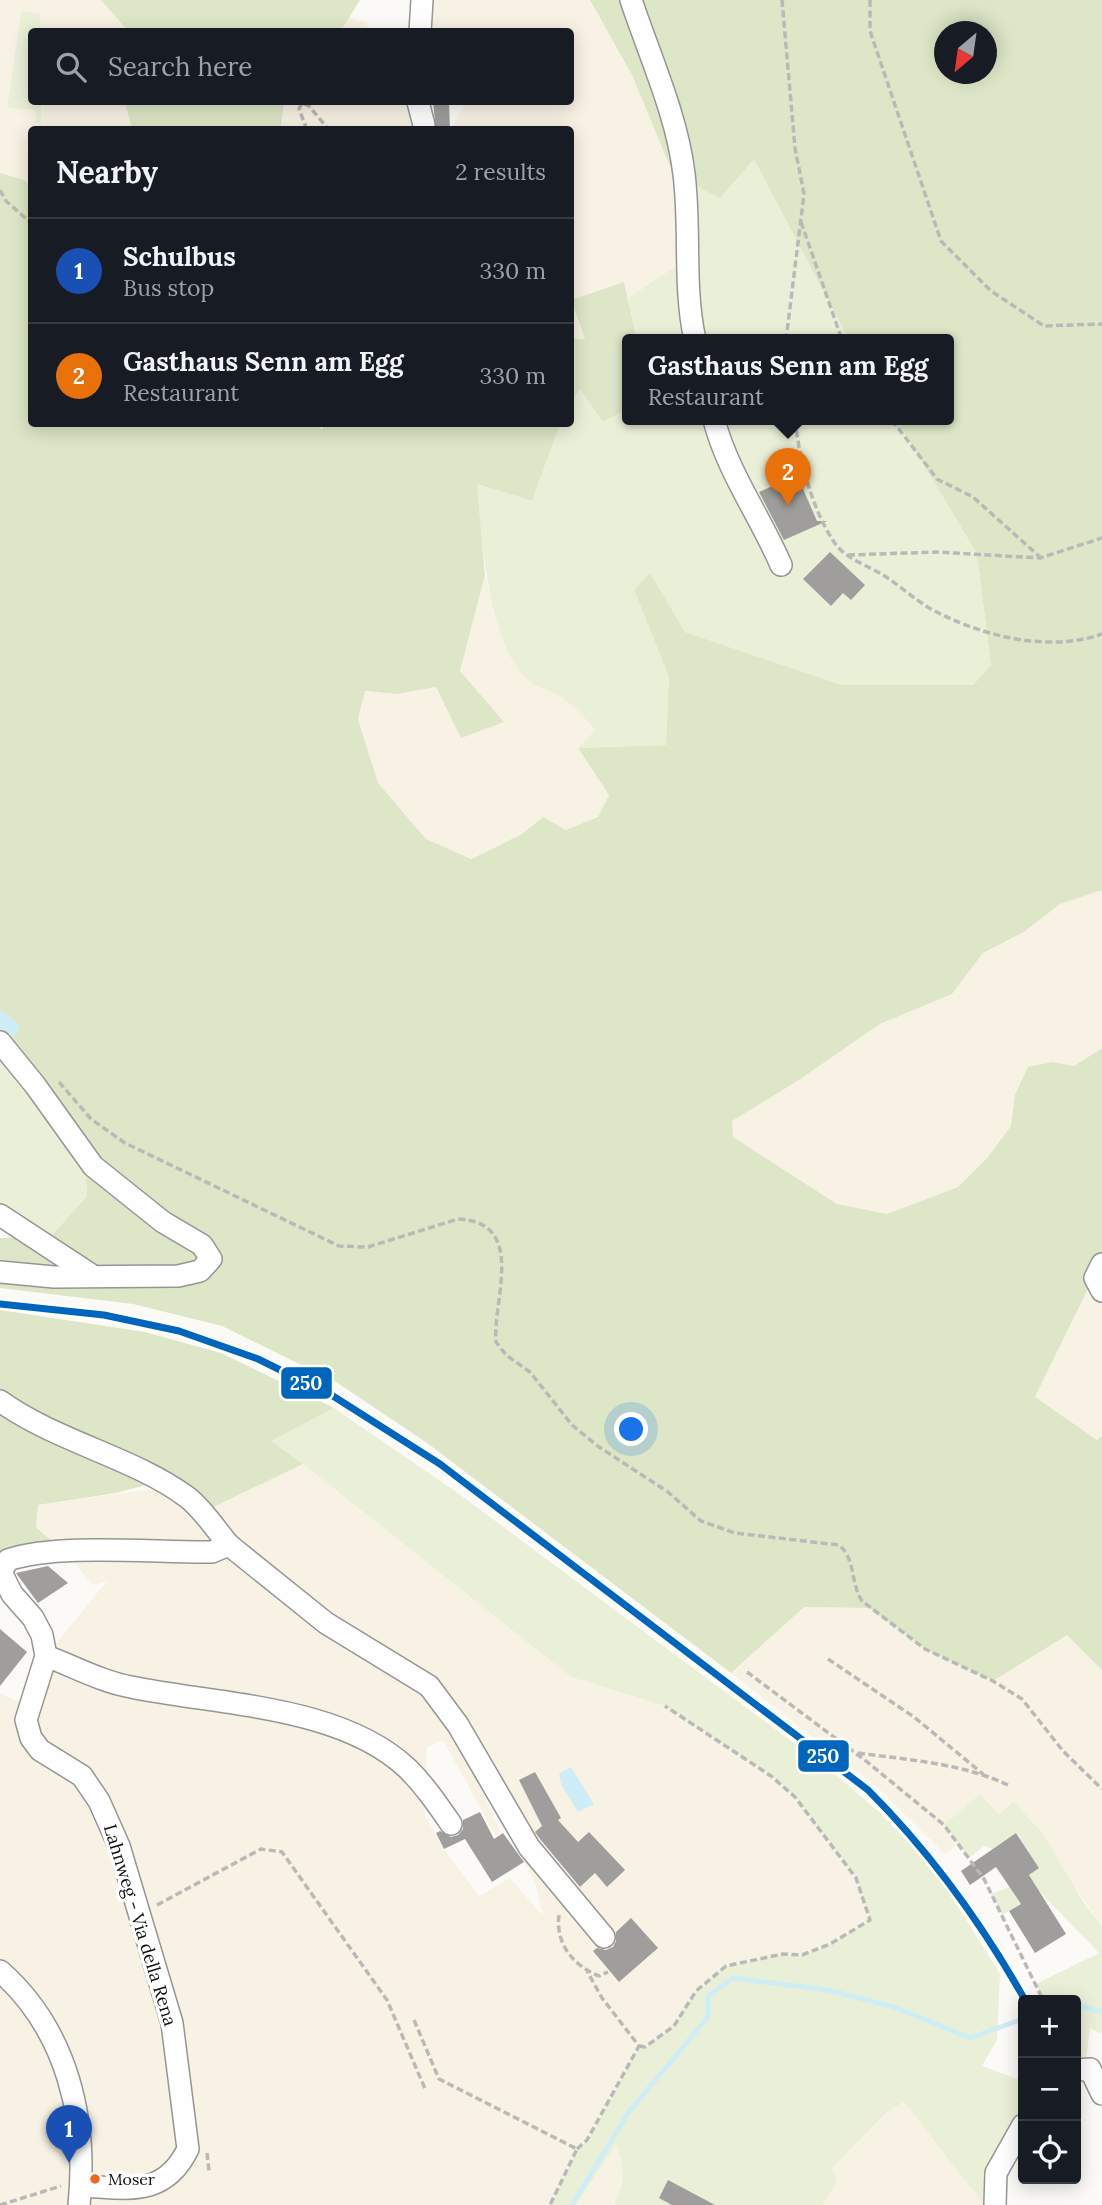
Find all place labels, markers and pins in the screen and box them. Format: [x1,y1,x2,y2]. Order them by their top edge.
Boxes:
pin: 2 [765,448,811,506]
pin: 1 [46,2105,92,2163]
place label: Moser [108,2169,155,2189]
marker: Moser [88,2172,102,2186]

